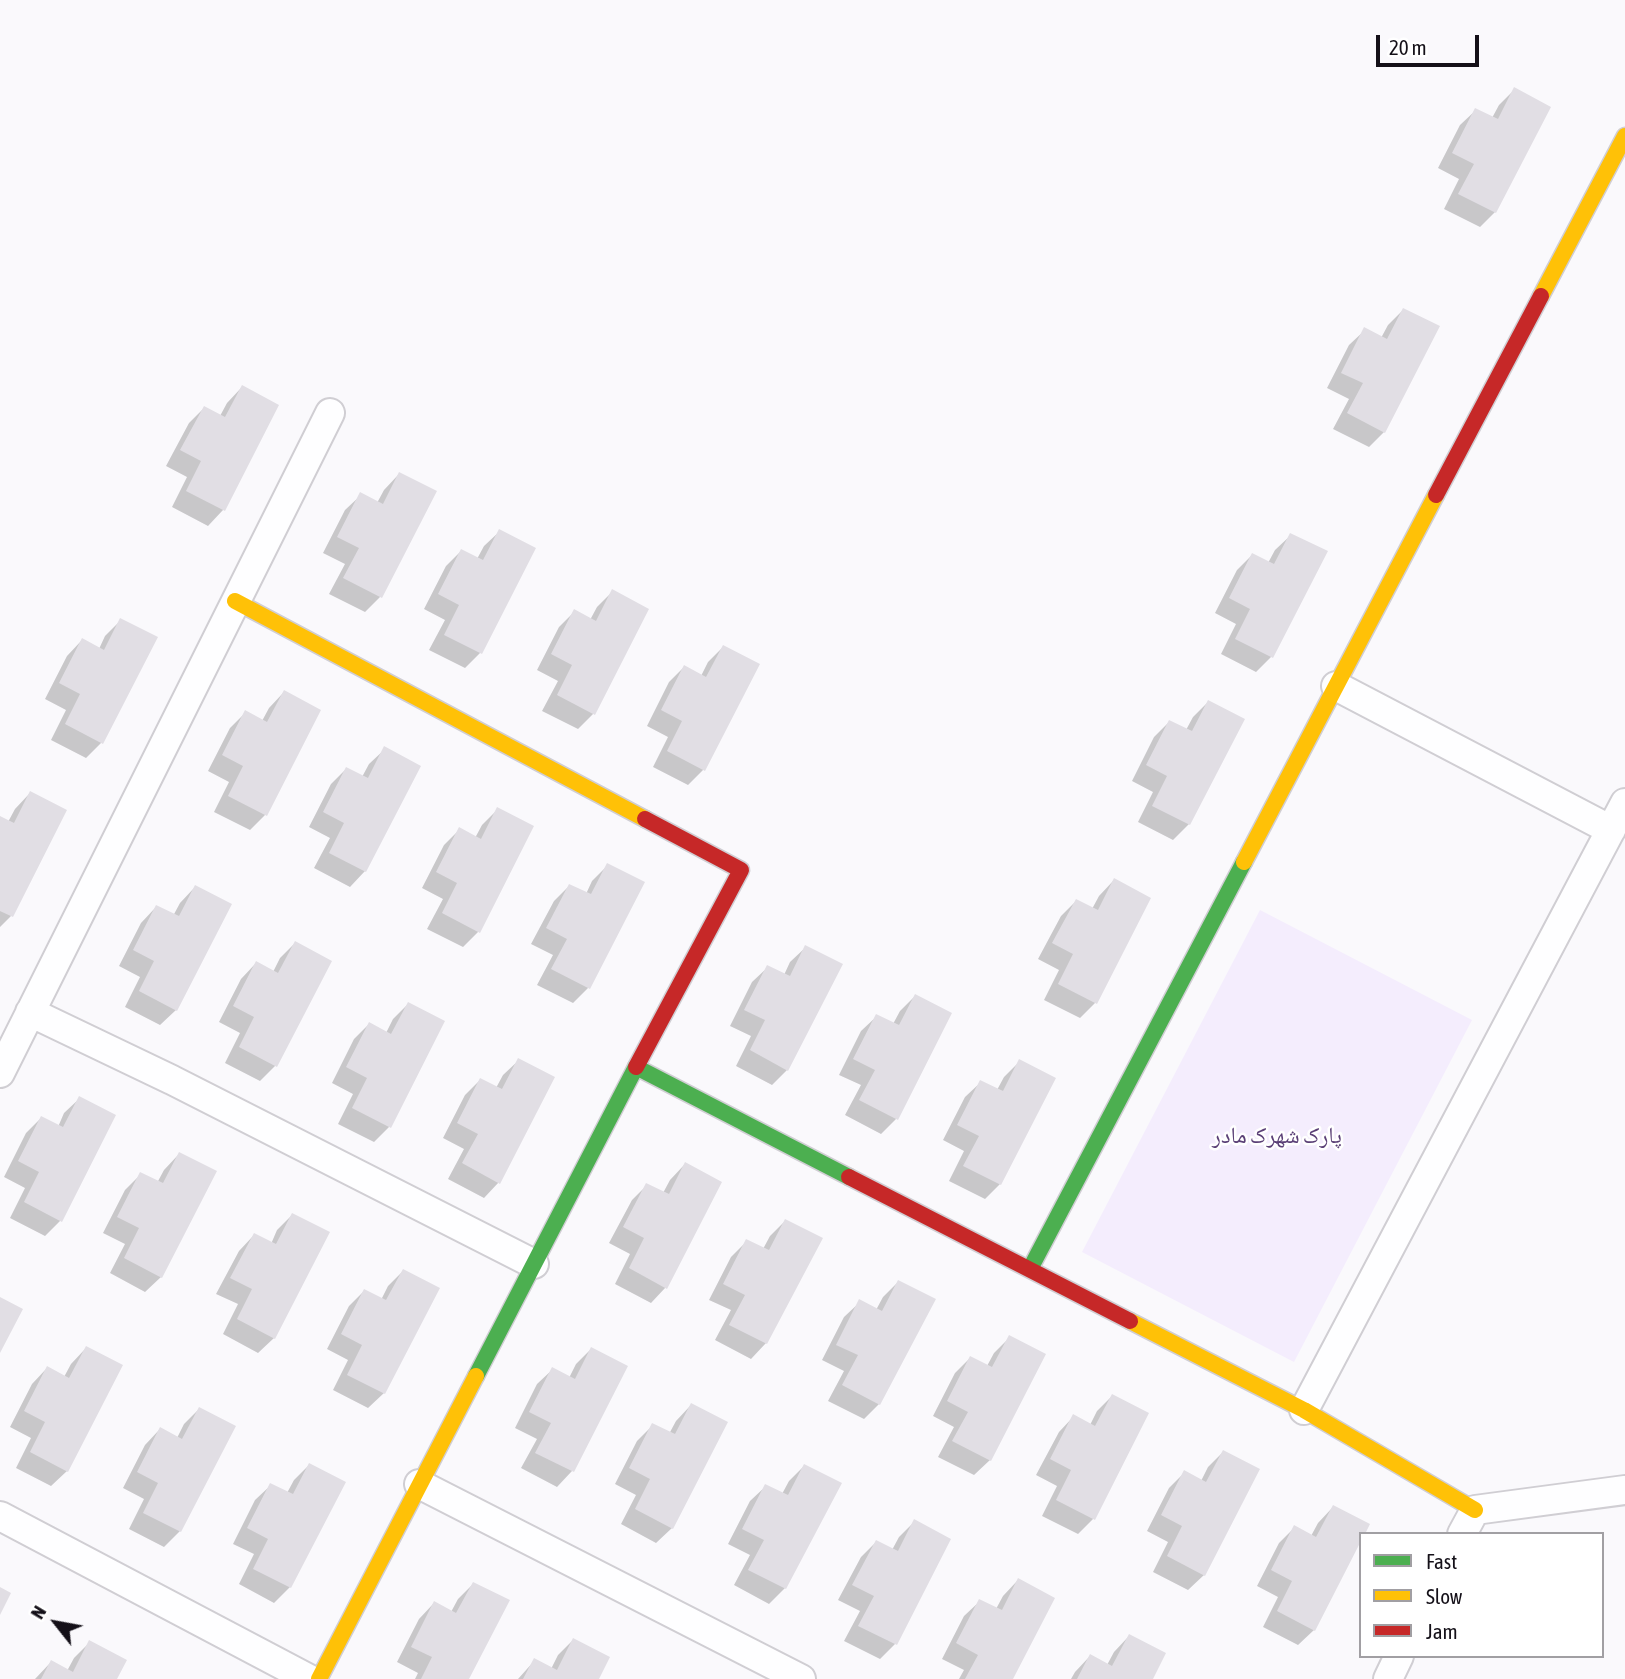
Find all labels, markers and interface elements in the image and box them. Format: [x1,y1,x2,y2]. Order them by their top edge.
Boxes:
scale bar [1380,21,1483,65]
text: 20 m [1389,35,1427,59]
park label: پارک شهرک مادر [1212,1122,1342,1150]
legend [1359,1532,1604,1658]
text: Fast [1426,1549,1457,1573]
text: Slow [1426,1584,1462,1608]
north arrow [21,1588,91,1658]
text: N [26,1602,50,1623]
text: Jam [1426,1619,1458,1643]

